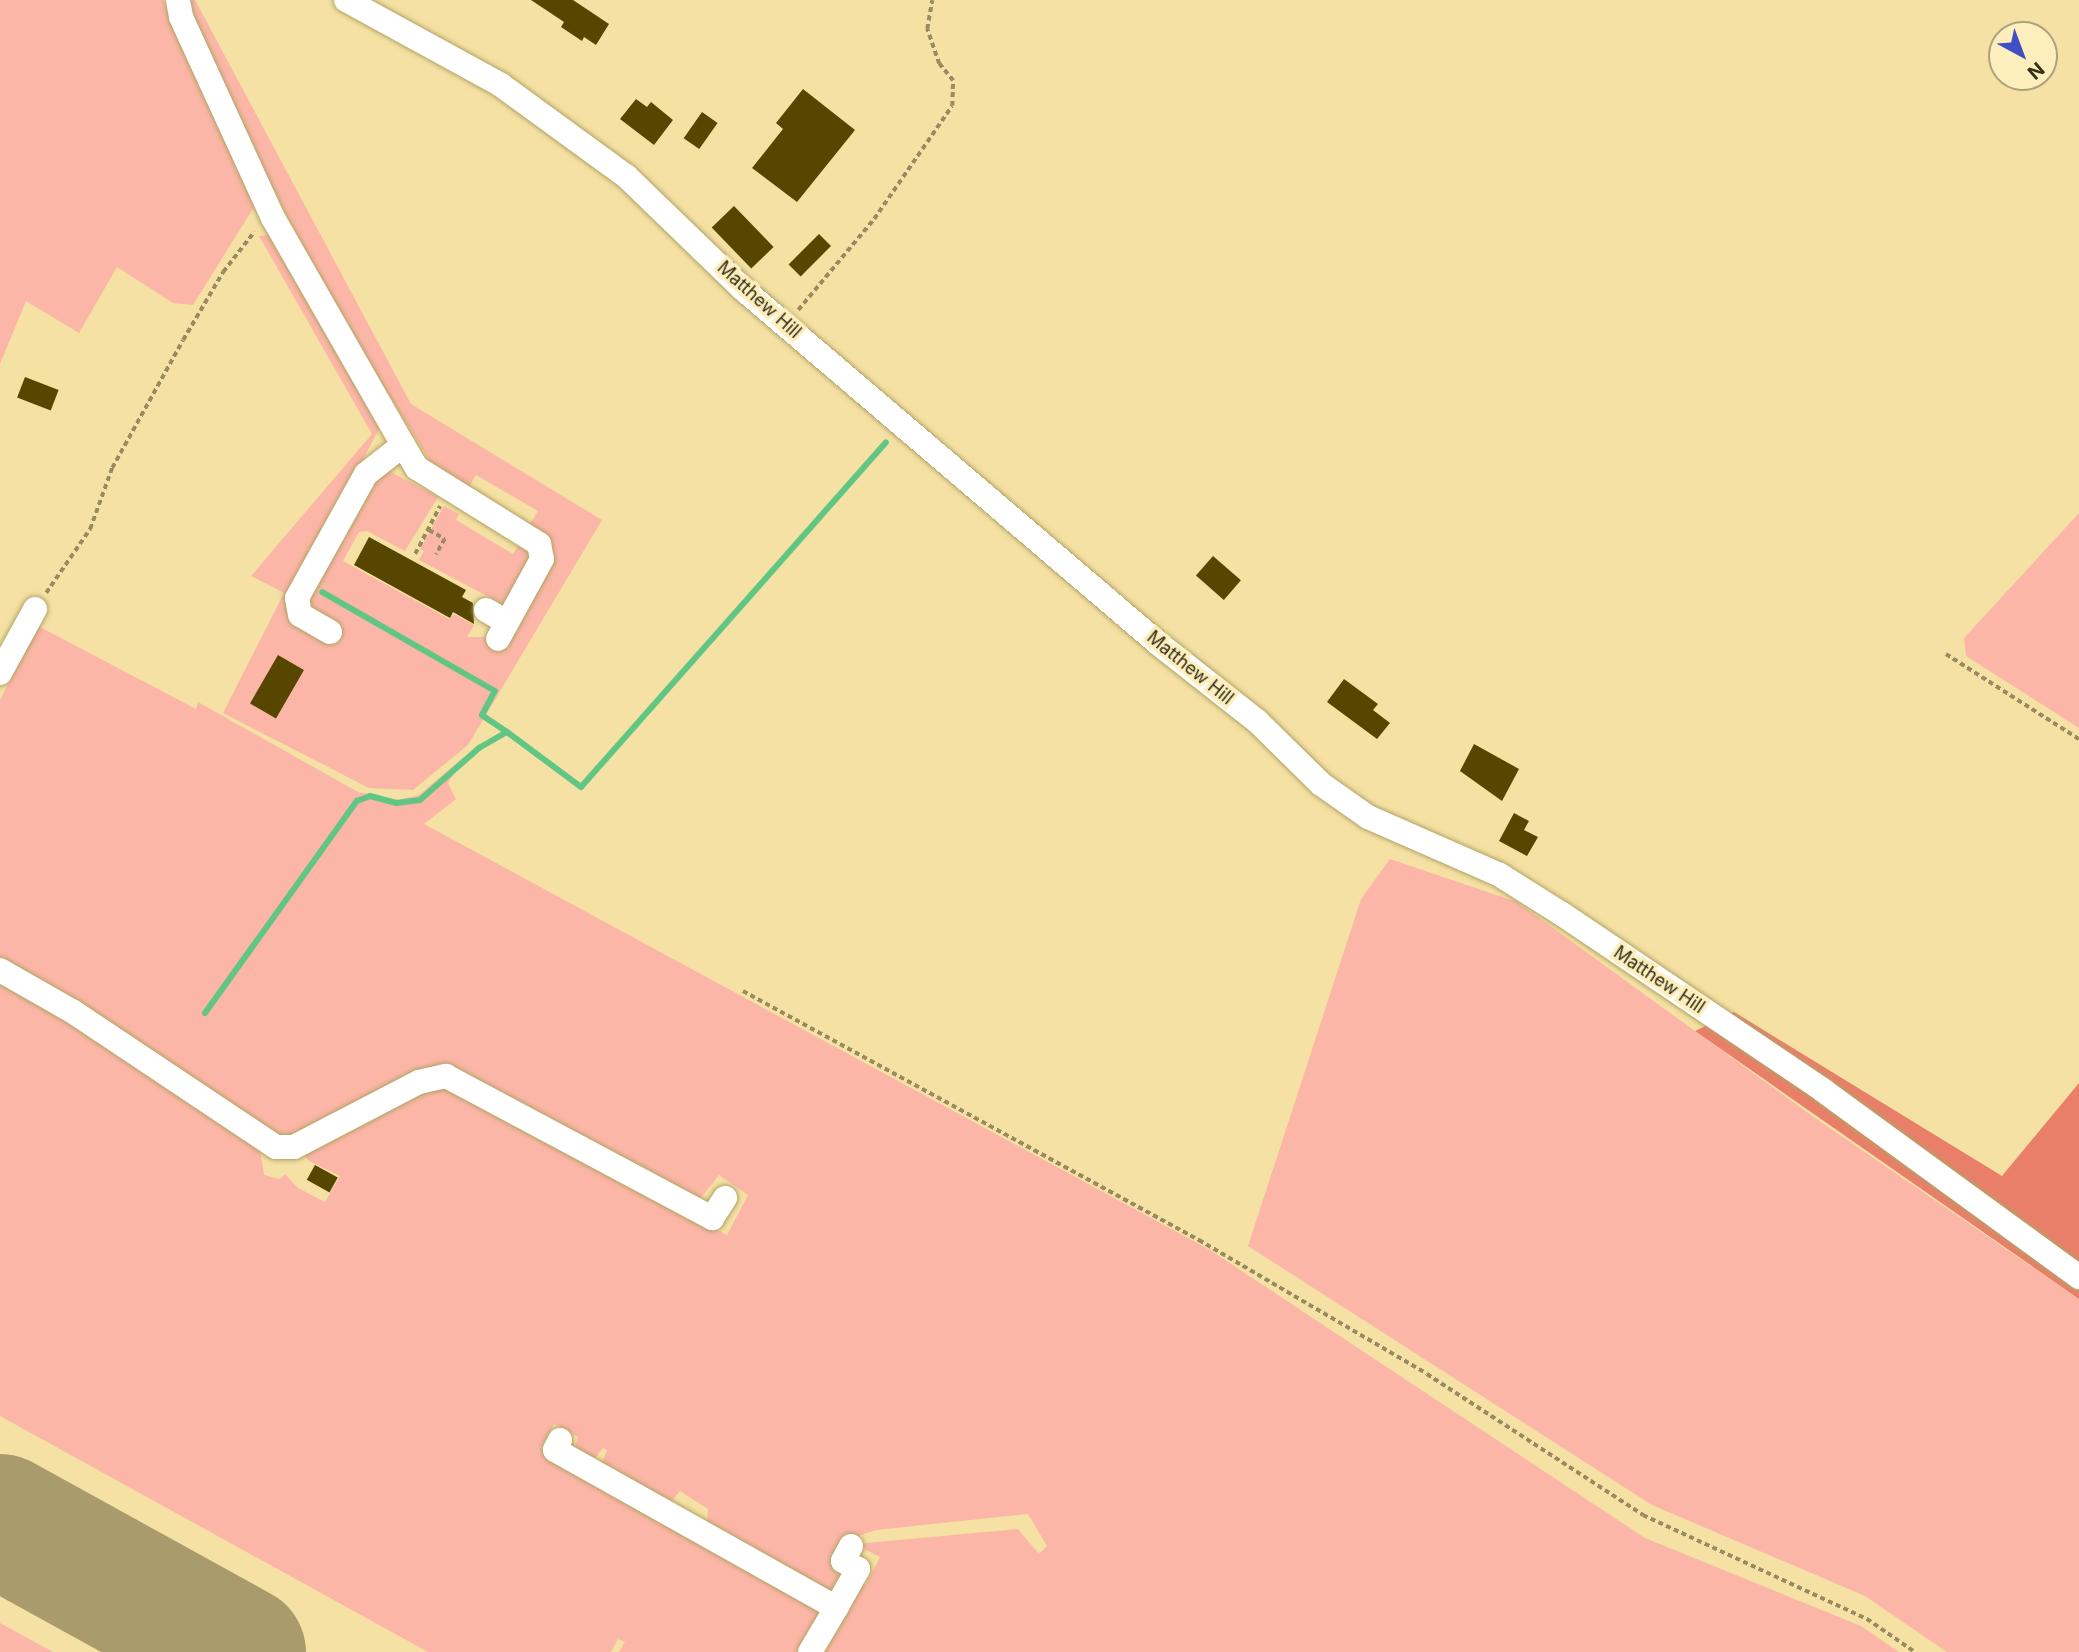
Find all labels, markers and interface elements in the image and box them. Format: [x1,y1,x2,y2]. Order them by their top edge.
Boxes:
north arrow [1988,21,2058,91]
text: N [2023,57,2049,84]
street label: Matthew Hill [713,257,805,343]
street label: Matthew Hill [1142,627,1238,709]
street label: Matthew Hill [1610,942,1708,1018]

